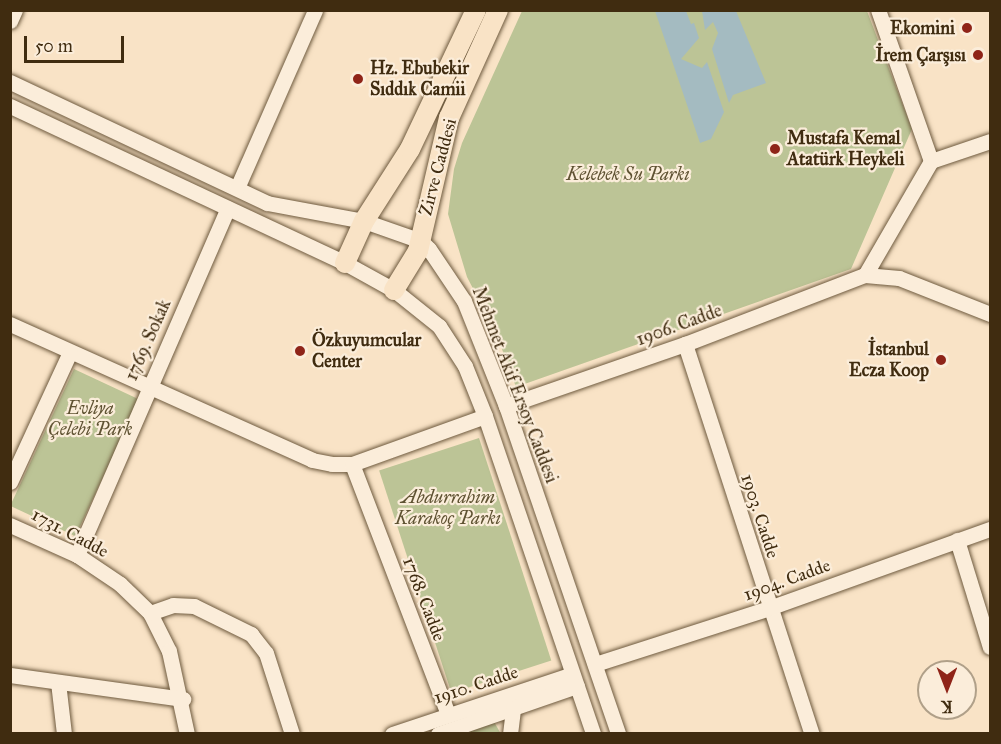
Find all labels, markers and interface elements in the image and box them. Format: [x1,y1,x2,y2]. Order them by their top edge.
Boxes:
place label: Ekomini [890,17,955,39]
marker: Ekomini [960,21,974,35]
scale bar [27,24,128,62]
text: 50 m [35,35,73,57]
place label: İrem Çarşısı [876,44,966,66]
marker: İrem Çarşısı [971,48,985,62]
place label: Hz. Ebubekir Sıddık Camii [370,58,469,100]
marker: Hz. Ebubekir Sıddık Camii [351,72,365,86]
street label: Zirve Caddesi [415,116,461,218]
place label: Mustafa Kemal Atatürk Heykeli [787,128,904,170]
marker: Mustafa Kemal Atatürk Heykeli [768,142,782,156]
park label: Kelebek Su Parkı [566,163,690,185]
street label: Mehmet Akif Ersoy Caddesi [468,284,562,486]
street label: 1769. Sokak [120,296,176,384]
street label: 1906. Cadde [633,300,725,350]
place label: Özkuyumcular Center [312,330,421,372]
place label: İstanbul Ecza Koop [849,339,929,382]
marker: Özkuyumcular Center [293,344,307,358]
marker: İstanbul Ecza Koop [934,353,948,367]
park label: Evliya Çelebi Park [48,398,132,440]
street label: 1903. Cadde [736,471,784,561]
park label: Abdurrahim Karakoç Parkı [395,487,501,530]
street label: 1731. Cadde [28,504,112,562]
street label: 1768. Cadde [398,554,450,644]
street label: 1904. Cadde [741,554,833,606]
north arrow [917,660,977,720]
street label: 1910. Cadde [431,661,521,709]
text: K [941,697,953,716]

